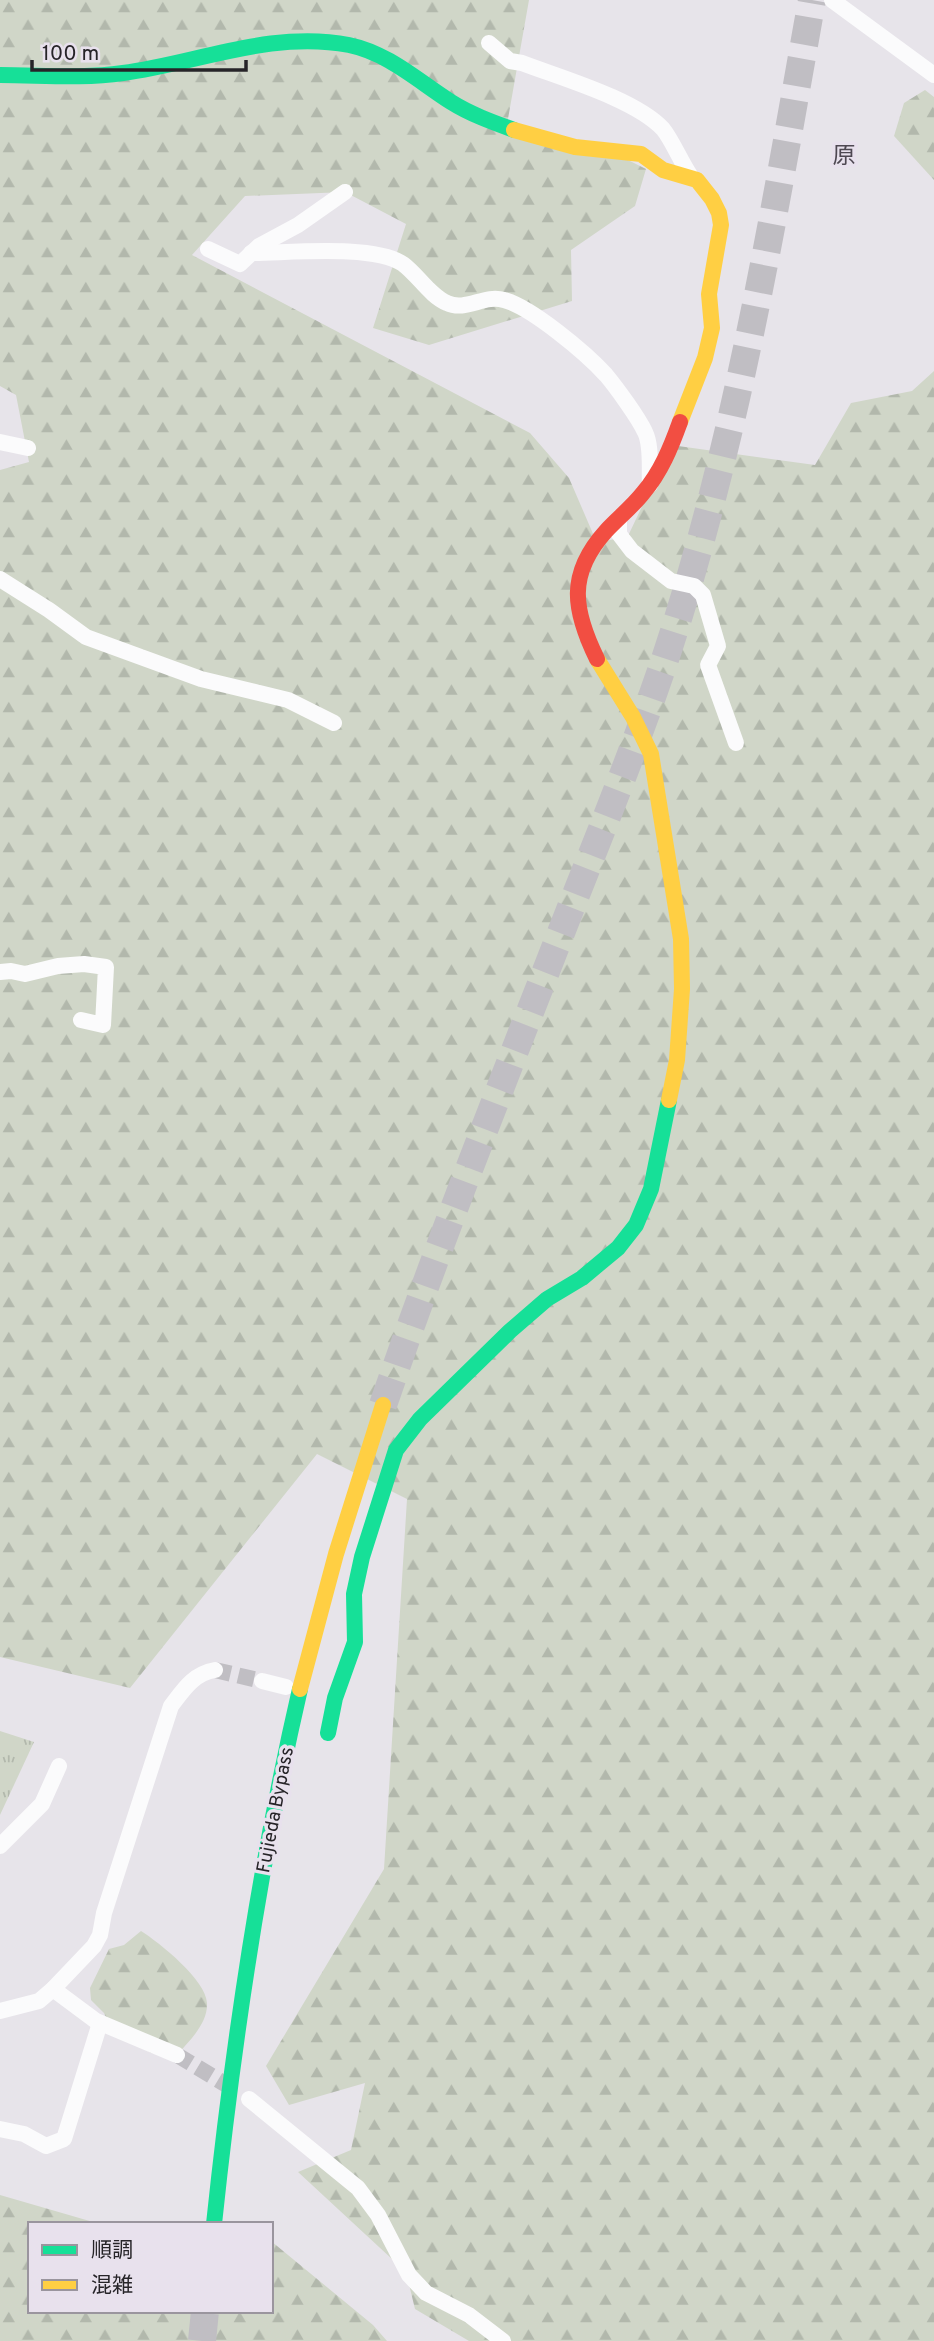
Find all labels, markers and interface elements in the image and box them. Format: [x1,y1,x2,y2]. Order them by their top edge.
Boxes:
scale bar [32,28,245,72]
text: 100 m [42,41,99,68]
district label: 原 [833,143,856,172]
street label: Fujieda Bypass [252,1745,300,1875]
legend [28,2222,273,2313]
text: 順調 [91,2238,133,2265]
text: 混雑 [91,2273,133,2300]

